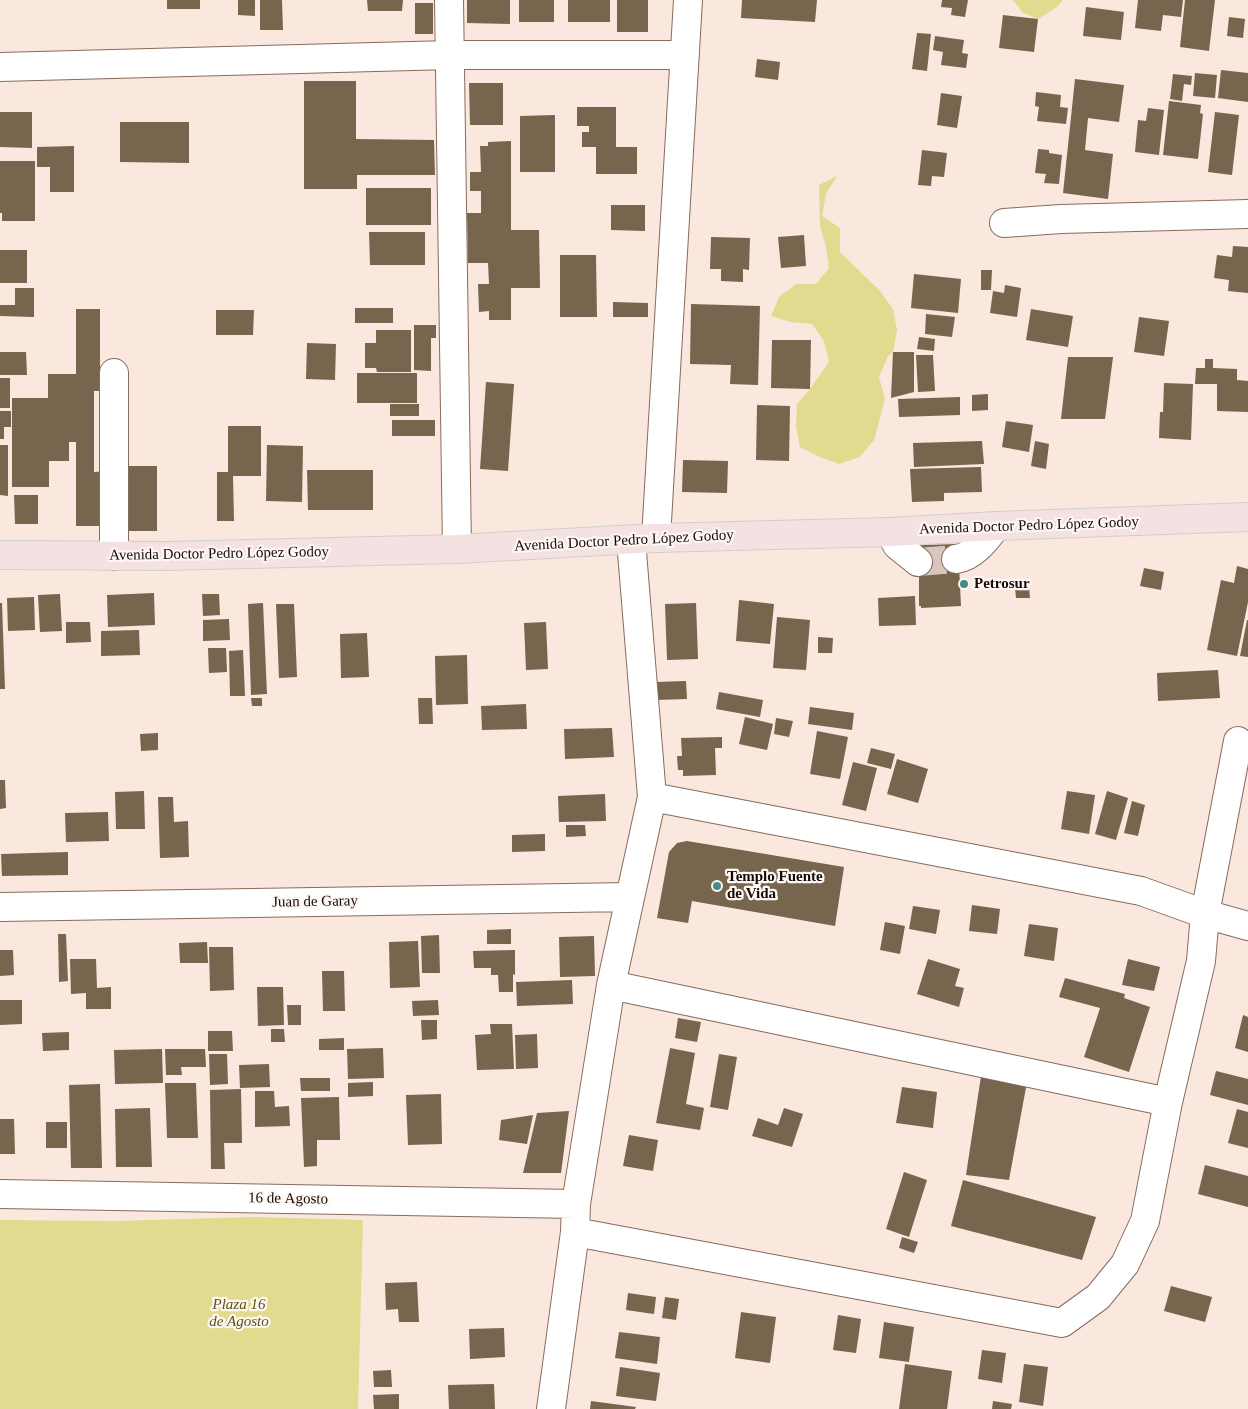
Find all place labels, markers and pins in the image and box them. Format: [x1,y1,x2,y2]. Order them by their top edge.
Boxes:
place label: Petrosur [974,575,1030,593]
marker: Petrosur [958,578,970,590]
place label: Templo Fuente de Vida [727,868,823,903]
marker: Templo Fuente de Vida [711,880,723,892]

